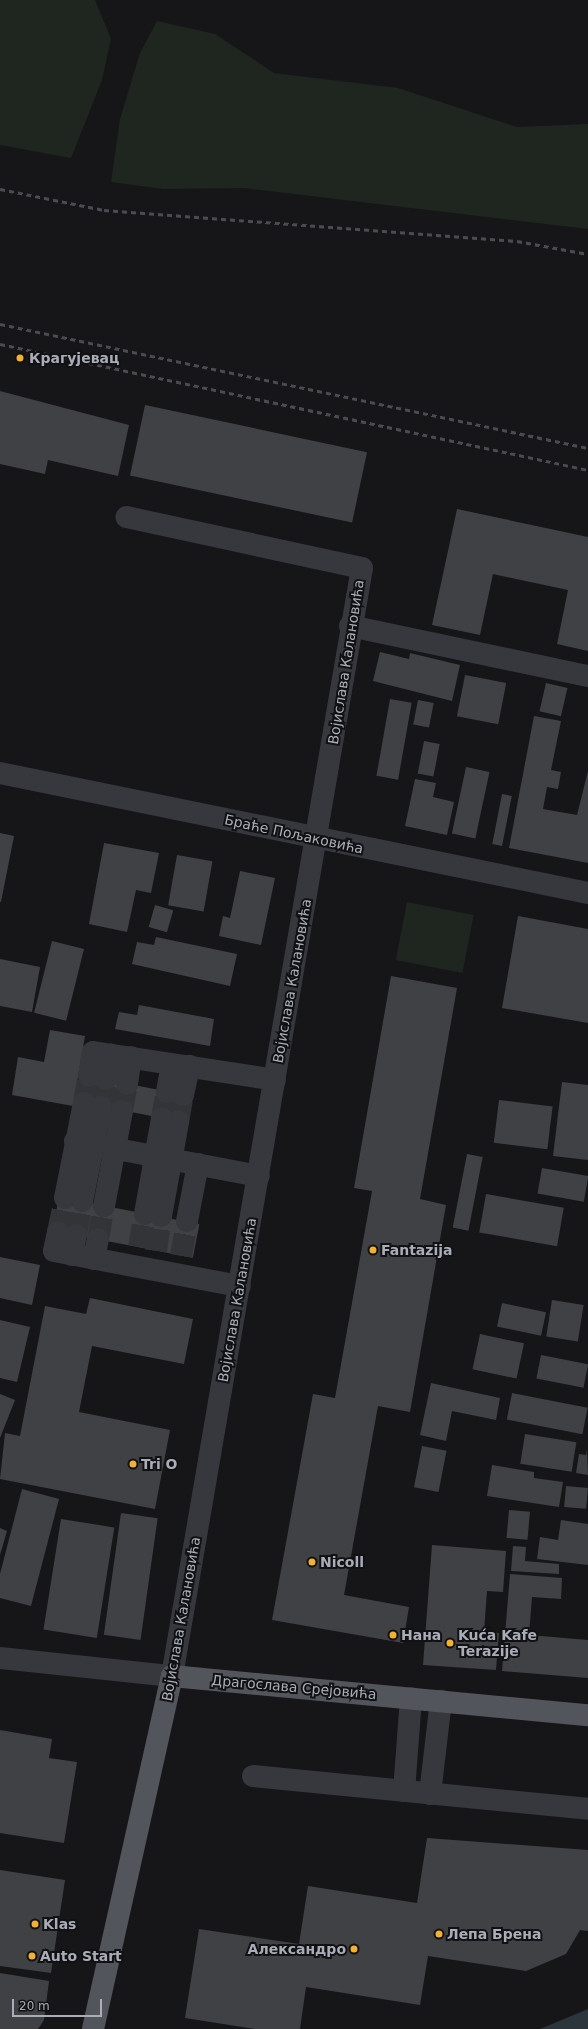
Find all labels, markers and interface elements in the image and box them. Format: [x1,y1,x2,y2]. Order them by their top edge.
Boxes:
place label: Крагујевац [29,350,119,366]
marker: Крагујевац [14,352,26,364]
street label: Војислава Калановића [325,578,367,746]
street label: Браће Пољаковића [223,811,365,857]
street label: Војислава Калановића [269,898,315,1064]
street label: Војислава Калановића [214,1217,260,1383]
place label: Fantazija [381,1242,452,1258]
marker: Fantazija [368,1245,378,1255]
place label: Tri O [141,1456,177,1472]
marker: Tri O [128,1459,138,1469]
street label: Војислава Калановића [158,1536,204,1702]
place label: Nicoll [320,1554,364,1570]
marker: Nicoll [307,1557,317,1567]
place label: Нана [401,1627,441,1643]
place label: Kuća Kafe Terazije [458,1627,537,1660]
marker: Нана [388,1630,398,1640]
marker: Kuća Kafe Terazije [445,1638,455,1648]
street label: Драгослава Срејовића [211,1671,377,1703]
place label: Klas [43,1916,76,1932]
marker: Klas [30,1919,40,1929]
place label: Лепа Брена [447,1926,541,1942]
marker: Лепа Брена [434,1929,444,1939]
place label: Александро [248,1941,346,1957]
marker: Александро [349,1944,359,1954]
place label: Auto Start [40,1948,122,1964]
marker: Auto Start [27,1951,37,1961]
scale bar [14,1991,104,2017]
text: 20 m [19,1999,50,2013]

